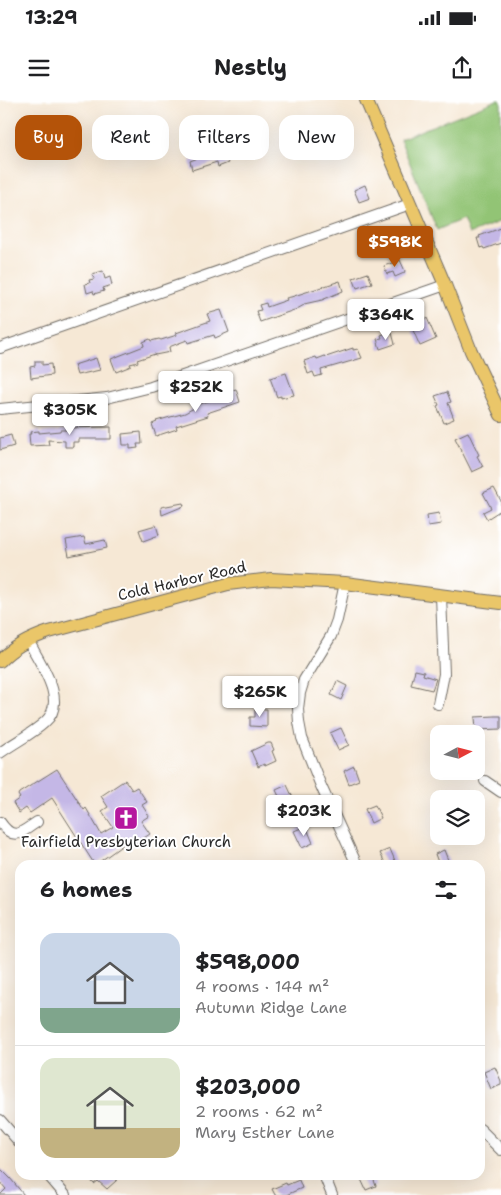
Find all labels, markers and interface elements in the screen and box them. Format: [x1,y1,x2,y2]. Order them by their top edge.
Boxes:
text: 13:29 [25,5,78,30]
text: Nestly [214,53,287,82]
icon: menu [25,54,53,82]
icon: share [448,54,476,82]
chip: Buy [15,115,82,160]
chip: Rent [92,115,169,160]
chip: Filters [179,115,269,160]
chip: New [279,115,354,160]
pin: $598K [360,226,430,268]
text: $598K [368,231,422,252]
pin: $364K [351,298,421,341]
text: $364K [358,304,414,325]
pin: $252K [161,370,231,413]
text: $252K [169,376,223,397]
pin: $305K [35,394,105,436]
text: $305K [43,399,97,420]
street label: Cold Harbor Road [116,556,249,605]
pin: $265K [225,676,295,718]
text: $265K [233,681,287,702]
north arrow [430,725,485,780]
map controls [430,725,485,845]
button: layers [430,790,485,845]
pin: $203K [269,794,339,837]
text: $203K [277,800,331,821]
church icon: Fairfield Presbyterian Church [113,805,139,831]
place label: Fairfield Presbyterian Church [21,832,231,852]
text: 6 homes [40,876,132,904]
icon: filters [432,876,460,904]
text: $598,000 [195,948,300,976]
icon: home [80,953,140,1013]
text: 4 rooms · 144 m² [195,976,329,997]
text: Autumn Ridge Lane [195,997,347,1018]
text: $203,000 [195,1073,301,1101]
icon: home [80,1078,140,1138]
text: 2 rooms · 62 m² [195,1101,323,1122]
text: Mary Esther Lane [195,1122,335,1143]

